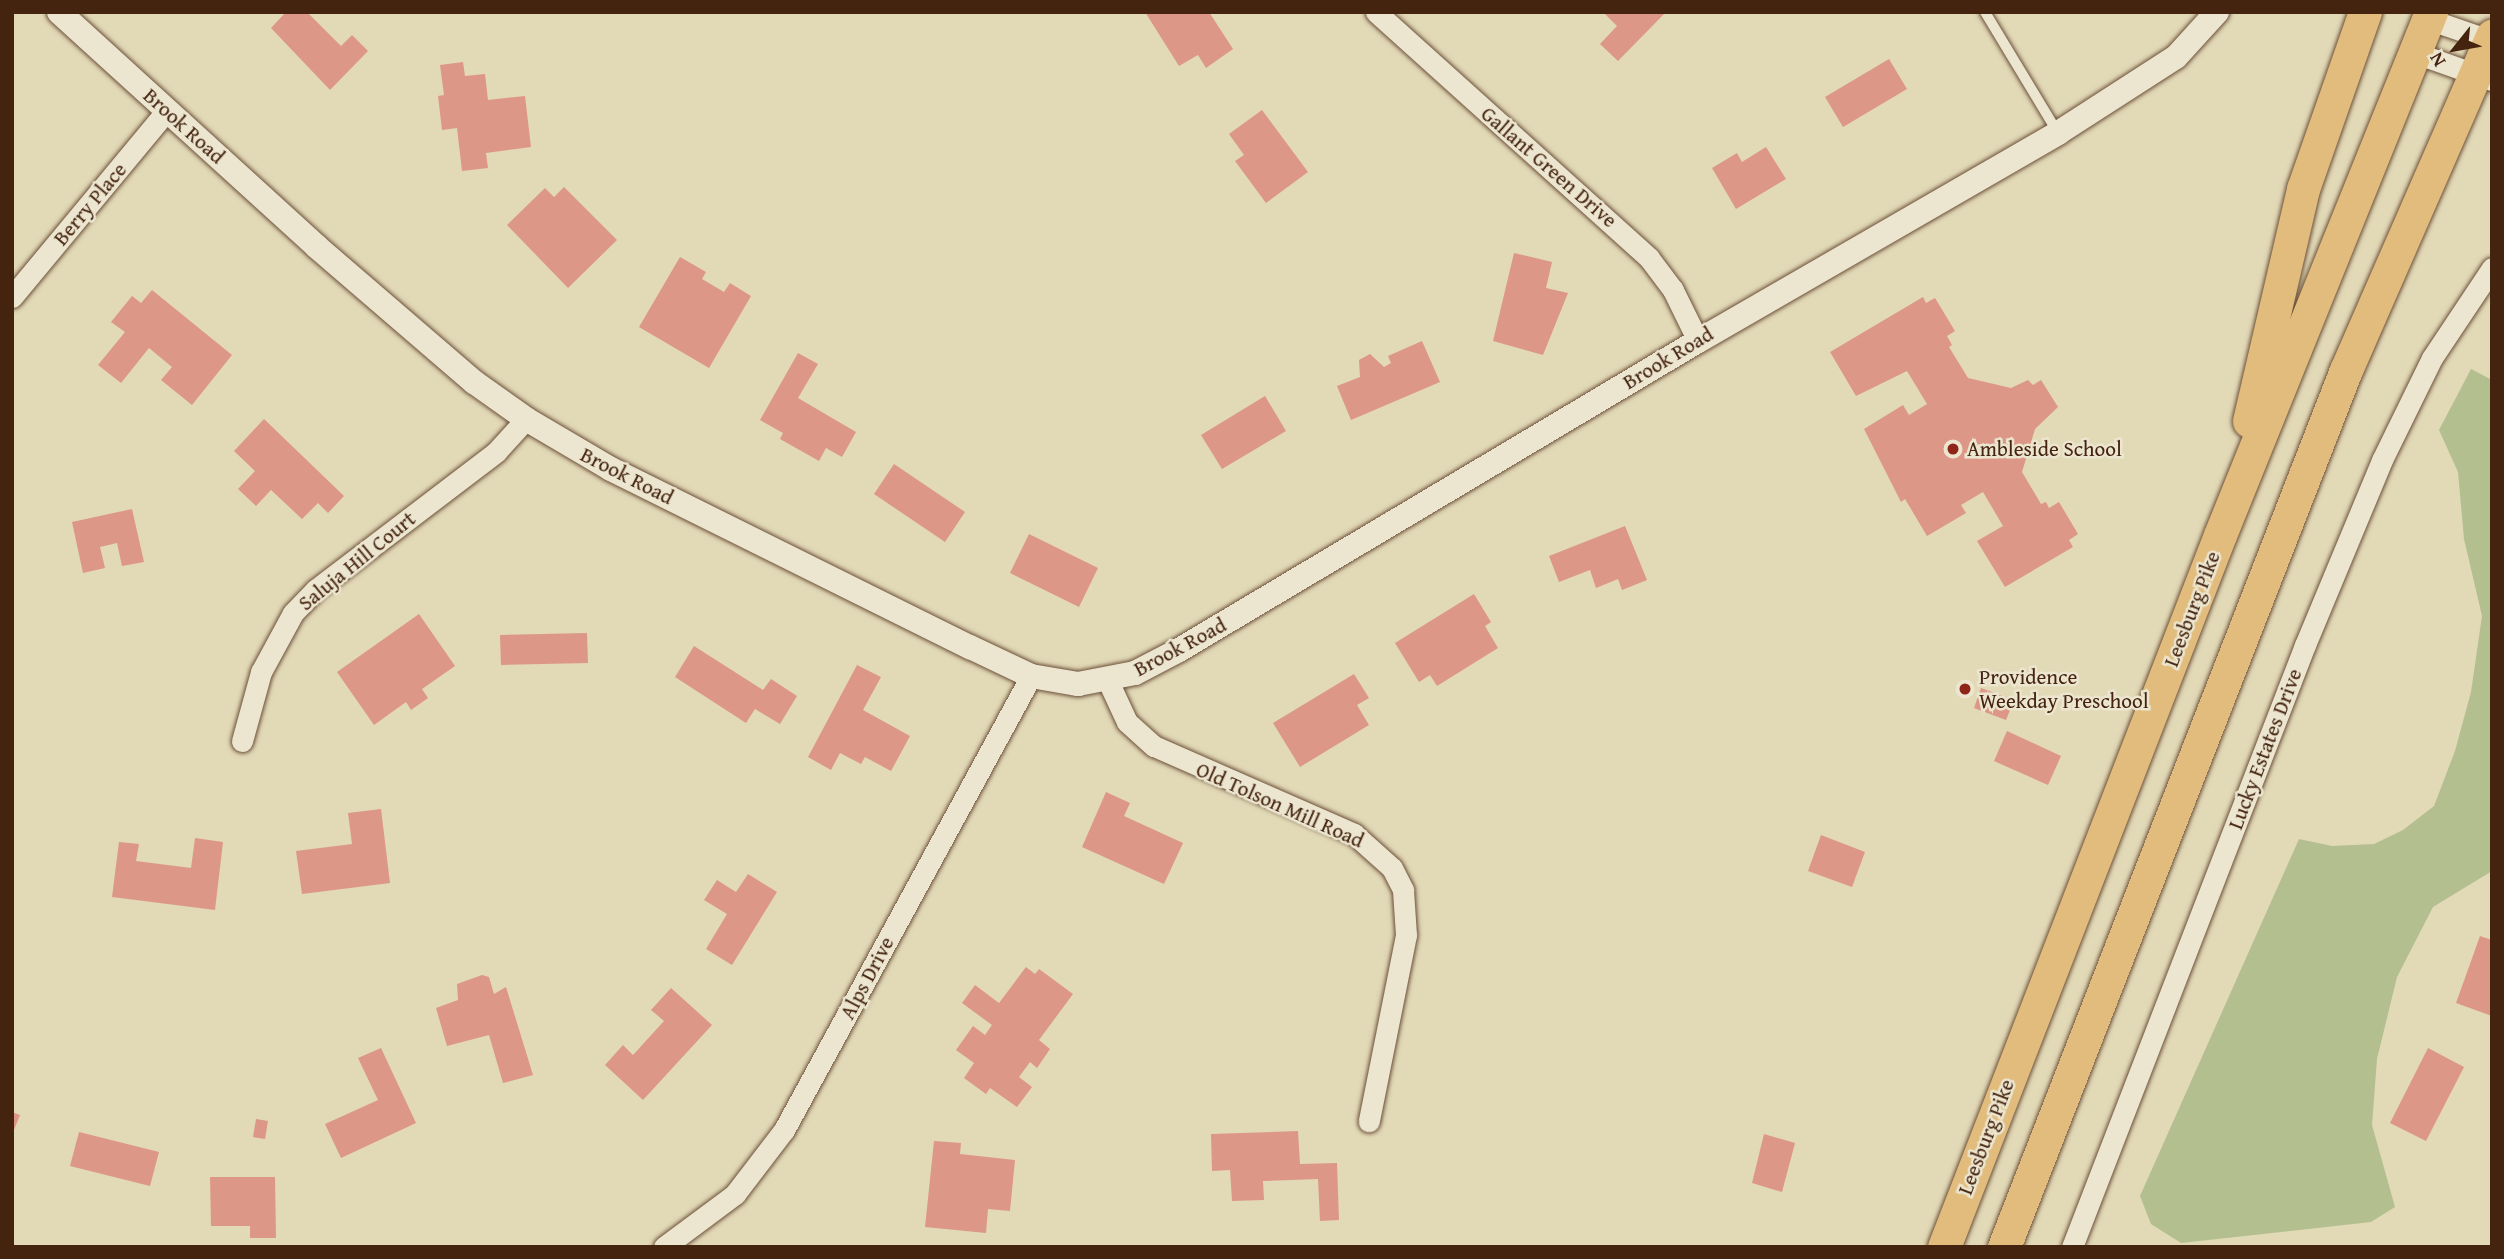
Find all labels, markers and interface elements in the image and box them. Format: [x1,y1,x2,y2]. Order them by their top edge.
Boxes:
north arrow [2420,14,2490,84]
text: N [2422,47,2452,72]
street label: Brook Road [138,83,230,169]
street label: Gallant Green Drive [1476,101,1622,233]
street label: Berry Place [48,157,132,251]
street label: Brook Road [1618,321,1718,395]
place label: Ambleside School [1967,436,2122,462]
marker: Ambleside School [1945,441,1961,457]
street label: Brook Road [576,442,678,510]
street label: Saluja Hill Court [293,506,421,616]
street label: Leesburg Pike [2158,548,2226,670]
street label: Brook Road [1130,612,1230,682]
place label: Providence Weekday Preschool [1979,664,2149,714]
street label: Lucky Estates Drive [2223,665,2307,833]
marker: Providence Weekday Preschool [1957,681,1973,697]
street label: Old Tolson Mill Road [1192,757,1368,853]
street label: Alps Drive [835,932,899,1024]
street label: Leesburg Pike [1952,1076,2020,1198]

